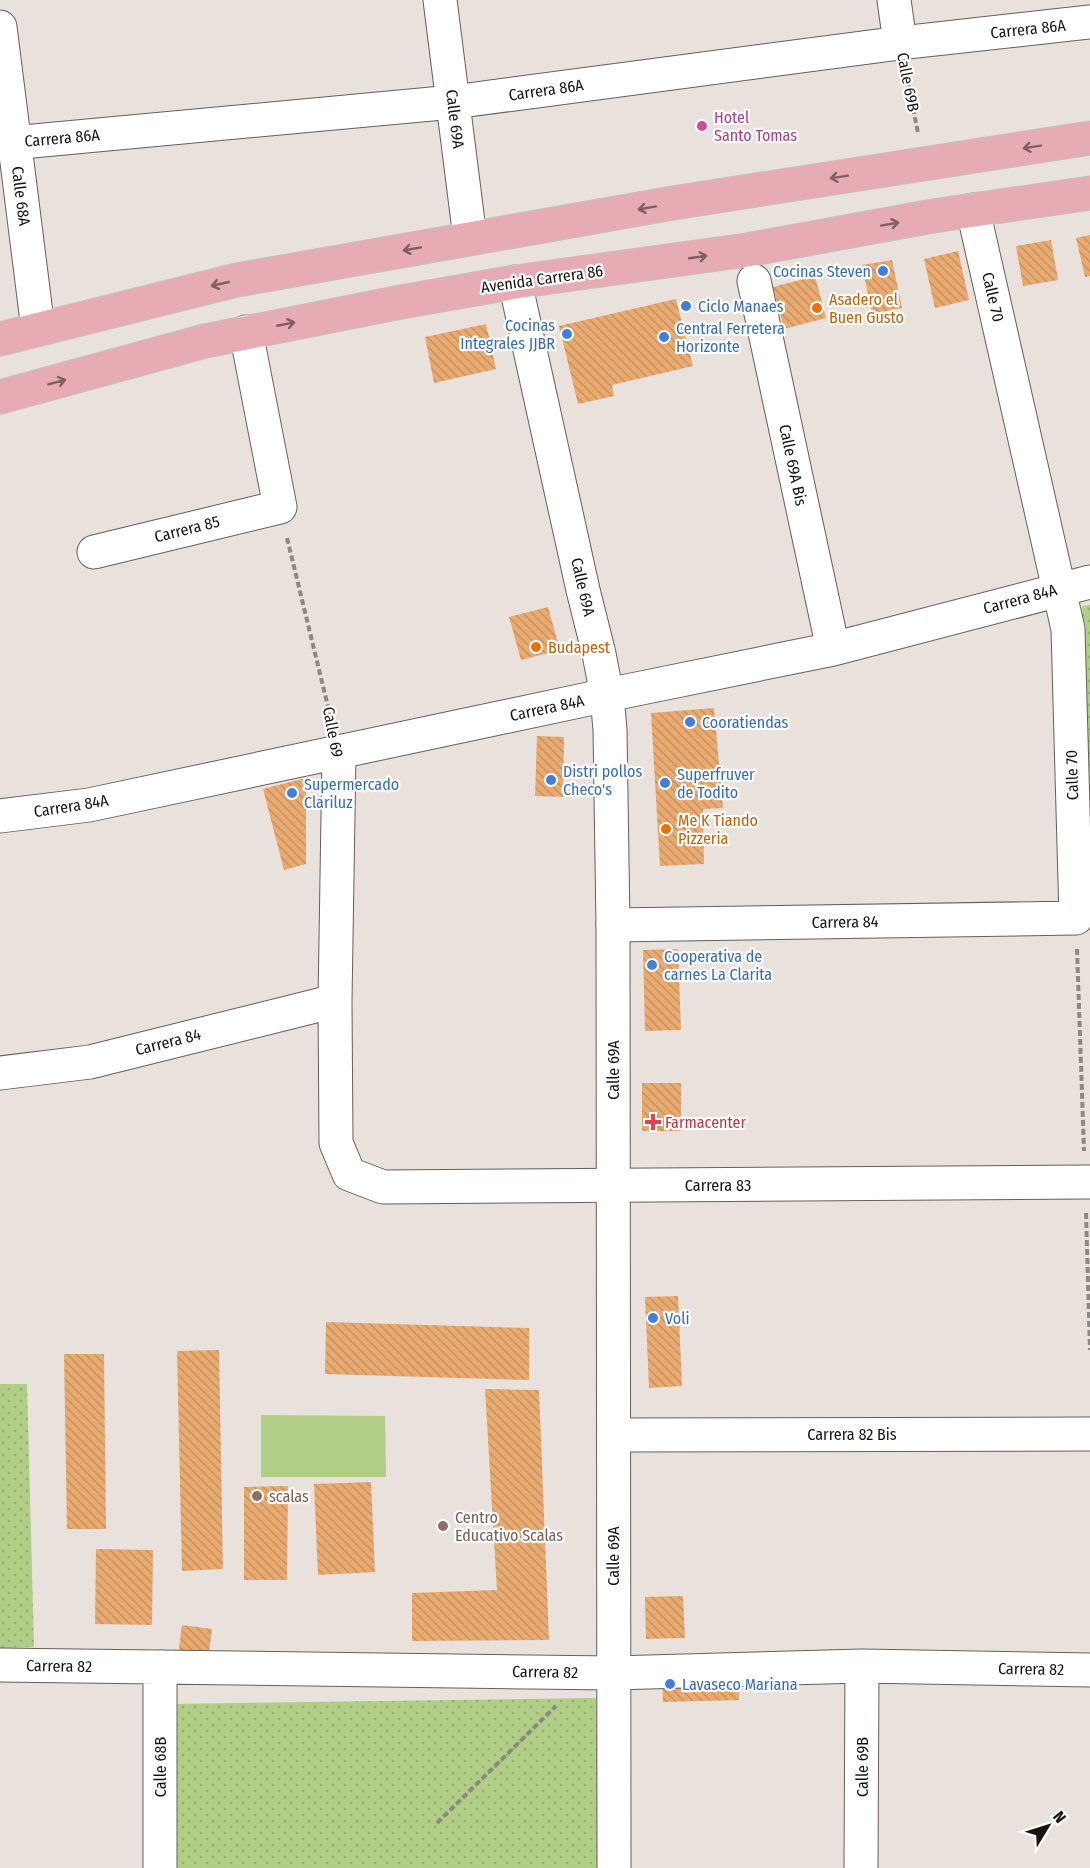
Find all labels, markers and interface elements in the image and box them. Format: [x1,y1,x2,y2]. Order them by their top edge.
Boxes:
street label: Carrera 86A [989,16,1067,42]
street label: Calle 69B [893,51,923,113]
street label: Carrera 86A [507,75,585,105]
street label: Calle 69A [442,88,468,150]
place label: Hotel Santo Tomas [714,108,797,145]
marker: Hotel Santo Tomas [695,119,709,133]
street label: Carrera 86A [24,125,101,151]
one-way arrow [1023,142,1043,153]
street label: Calle 68A [8,165,34,228]
one-way arrow [830,172,850,183]
one-way arrow [638,202,657,213]
one-way arrow [880,218,899,229]
one-way arrow [403,243,422,254]
one-way arrow [687,251,707,262]
street label: Avenida Carrera 86 [480,261,604,297]
place label: Cocinas Steven [773,262,871,281]
marker: Cocinas Steven [876,264,890,278]
street label: Calle 70 [978,270,1008,324]
one-way arrow [211,278,230,290]
place label: Asadero el Buen Gusto [829,290,904,327]
place label: Ciclo Manaes [698,297,784,316]
marker: Ciclo Manaes [679,299,693,313]
marker: Asadero el Buen Gusto [810,301,824,315]
place label: Cocinas Integrales JJBR [460,316,555,353]
one-way arrow [276,318,296,329]
place label: Central Ferretera Horizonte [676,319,785,356]
marker: Cocinas Integrales JJBR [560,327,574,341]
marker: Central Ferretera Horizonte [657,330,671,344]
one-way arrow [47,375,66,387]
street label: Calle 69A Bis [775,423,811,508]
street label: Carrera 85 [152,512,222,546]
street label: Calle 69A [567,556,599,619]
street label: Carrera 84A [981,580,1059,618]
place label: Budapest [548,638,611,657]
marker: Budapest [529,640,543,654]
street label: Carrera 84A [508,691,586,725]
street label: Calle 69 [319,705,347,759]
place label: Cooratiendas [702,713,788,732]
marker: Cooratiendas [683,715,697,729]
street label: Calle 70 [1062,750,1082,800]
place label: Distri pollos Checo's [563,762,642,799]
place label: Superfruver de Todito [677,765,755,802]
marker: Distri pollos Checo's [544,773,558,787]
place label: Supermercado Clariluz [304,775,399,812]
marker: Superfruver de Todito [658,776,672,790]
marker: Supermercado Clariluz [285,786,299,800]
street label: Carrera 84A [32,791,110,821]
place label: Me K Tiando Pizzeria [678,811,758,848]
marker: Me K Tiando Pizzeria [659,822,673,836]
street label: Carrera 84 [811,912,879,932]
place label: Cooperativa de carnes La Clarita [664,947,772,984]
marker: Cooperativa de carnes La Clarita [645,958,659,972]
street label: Carrera 84 [133,1025,203,1059]
street label: Calle 69A [604,1040,623,1100]
place label: Farmacenter [665,1113,746,1132]
marker: Farmacenter [646,1115,660,1129]
street label: Carrera 83 [685,1176,751,1195]
place label: Voli [665,1309,689,1328]
marker: Voli [646,1311,660,1325]
street label: Carrera 82 Bis [807,1425,897,1444]
place label: scalas [269,1487,309,1506]
marker: scalas [250,1489,264,1503]
place label: Centro Educativo Scalas [455,1508,563,1545]
marker: Centro Educativo Scalas [436,1519,450,1533]
street label: Calle 69A [604,1526,623,1586]
street label: Carrera 82 [26,1656,92,1676]
street label: Carrera 82 [998,1659,1064,1679]
street label: Carrera 82 [512,1662,578,1682]
place label: Lavaseco Mariana [682,1675,798,1694]
marker: Lavaseco Mariana [663,1677,677,1691]
street label: Calle 68B [151,1737,170,1797]
street label: Calle 69B [853,1737,872,1797]
north arrow [1018,1796,1078,1856]
text: N [1049,1807,1070,1827]

